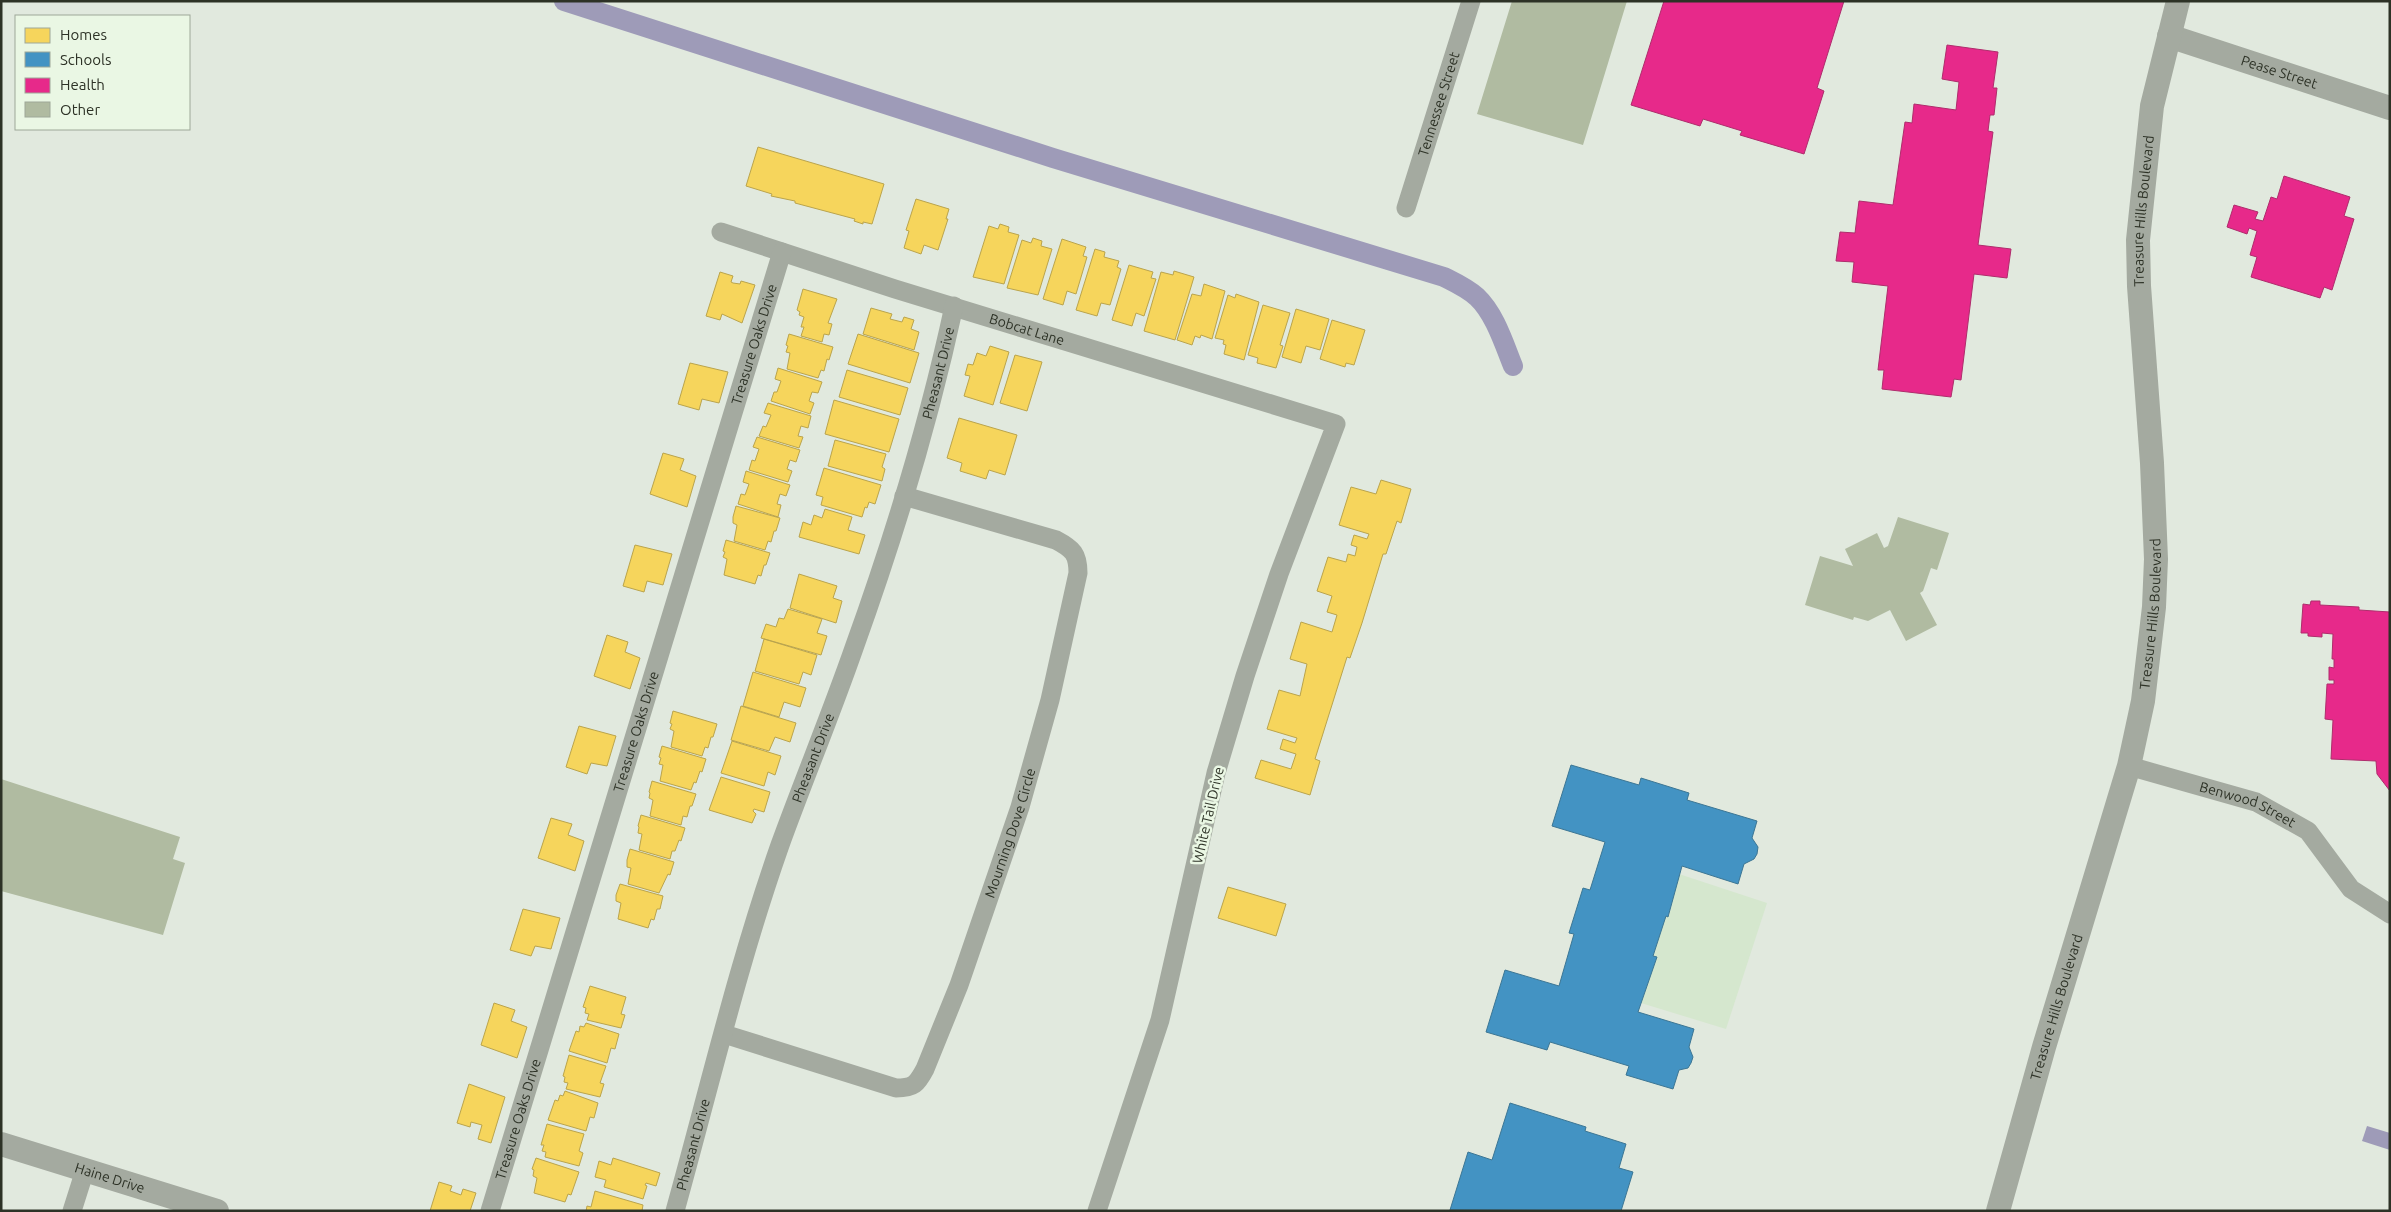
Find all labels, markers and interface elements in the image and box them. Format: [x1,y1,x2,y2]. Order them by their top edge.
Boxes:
legend [15,15,190,130]
text: Homes [60,26,107,43]
street label: Tennessee Street [1415,49,1463,158]
text: Schools [60,51,111,68]
street label: Pease Street [2239,52,2320,92]
text: Health [60,76,105,93]
text: Other [60,101,100,118]
street label: Treasure Hills Boulevard [2130,135,2157,287]
street label: Treasure Oaks Drive [728,282,780,407]
street label: Bobcat Lane [987,310,1066,348]
street label: Pheasant Drive [919,325,957,421]
street label: Treasure Hills Boulevard [2136,538,2164,690]
street label: Treasure Oaks Drive [610,669,662,794]
street label: Pheasant Drive [789,711,837,805]
street label: White Tail Drive [1189,765,1227,865]
street label: Mourning Dove Circle [981,766,1039,900]
street label: Benwood Street [2198,778,2299,831]
street label: Treasure Hills Boulevard [2027,932,2086,1082]
street label: Treasure Oaks Drive [492,1057,544,1181]
street label: Pheasant Drive [673,1097,713,1192]
street label: Haine Drive [73,1159,147,1196]

